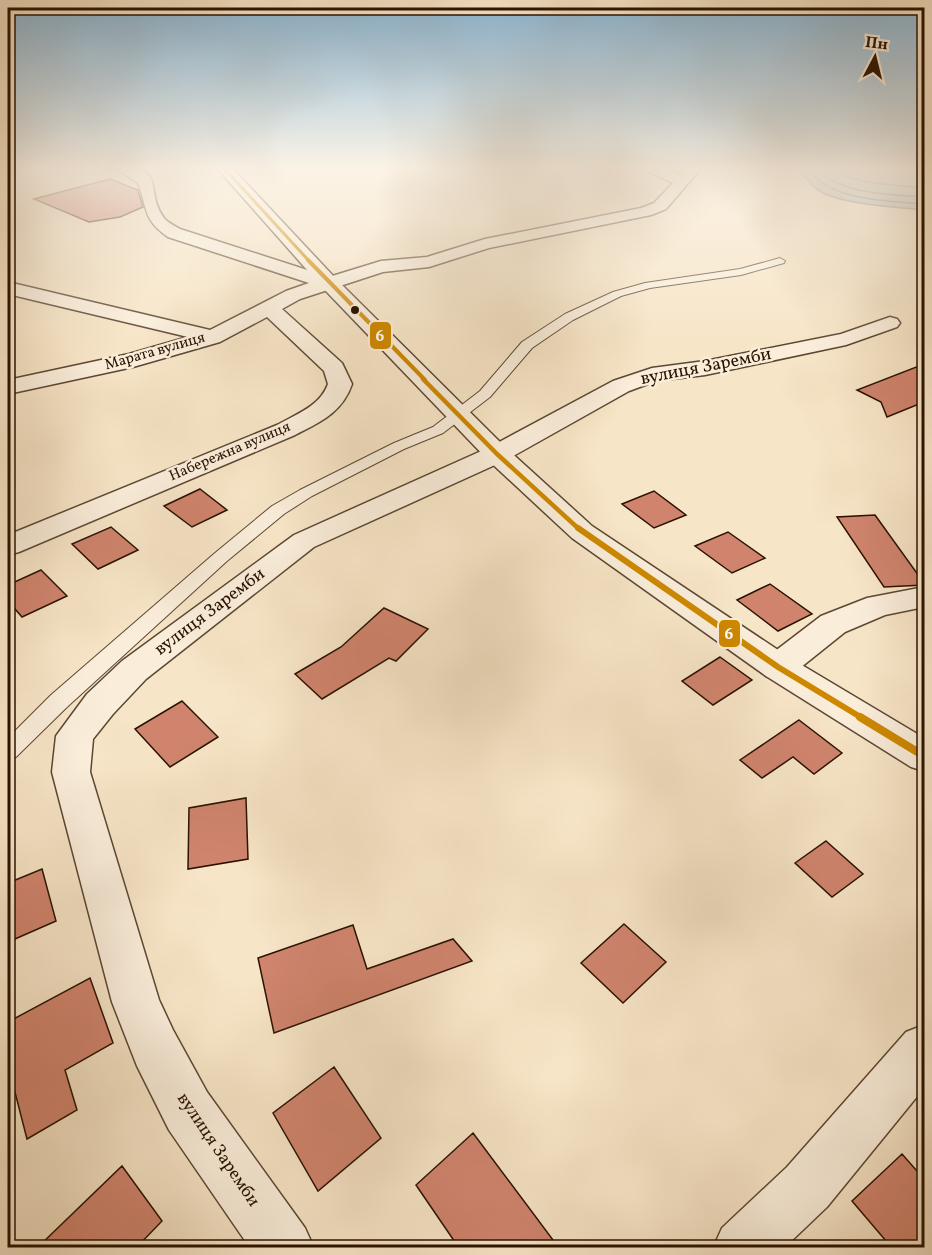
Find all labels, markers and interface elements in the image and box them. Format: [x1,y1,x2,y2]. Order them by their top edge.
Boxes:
north arrow [845,27,905,87]
text: Пн [864,32,889,56]
unlabelled marker [349,304,361,316]
line badge: 6 [369,321,392,350]
text: 6 [376,326,385,348]
street label: Марата вулиця [102,328,208,376]
street label: вулиця Заремби [638,342,774,392]
street label: Набережна вулиця [166,417,294,487]
street label: вулиця Заремби [149,562,271,662]
line badge: 6 [718,619,741,648]
text: 6 [725,624,734,646]
street label: вулиця Заремби [170,1088,266,1212]

